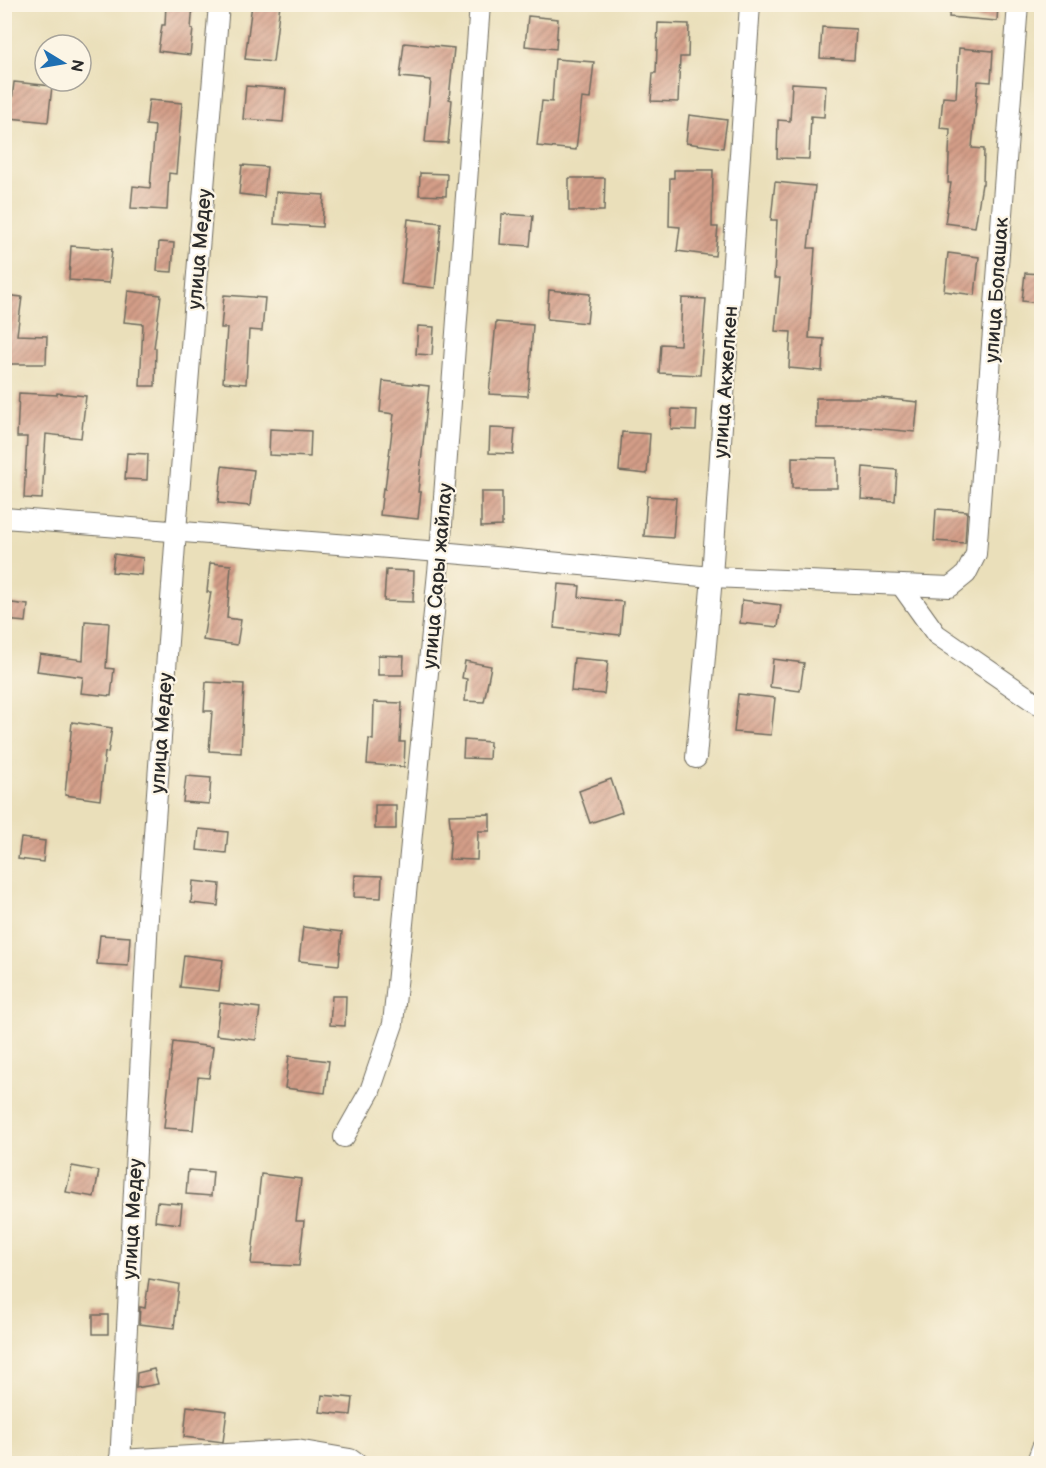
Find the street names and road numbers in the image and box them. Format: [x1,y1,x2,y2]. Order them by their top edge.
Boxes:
street label: улица Медеу [183,188,217,310]
street label: улица Болашак [980,216,1014,364]
street label: улица Акжелкен [709,305,743,459]
street label: улица Сары жайлау [418,482,458,670]
street label: улица Медеу [146,672,178,794]
street label: улица Медеу [118,1158,148,1280]

